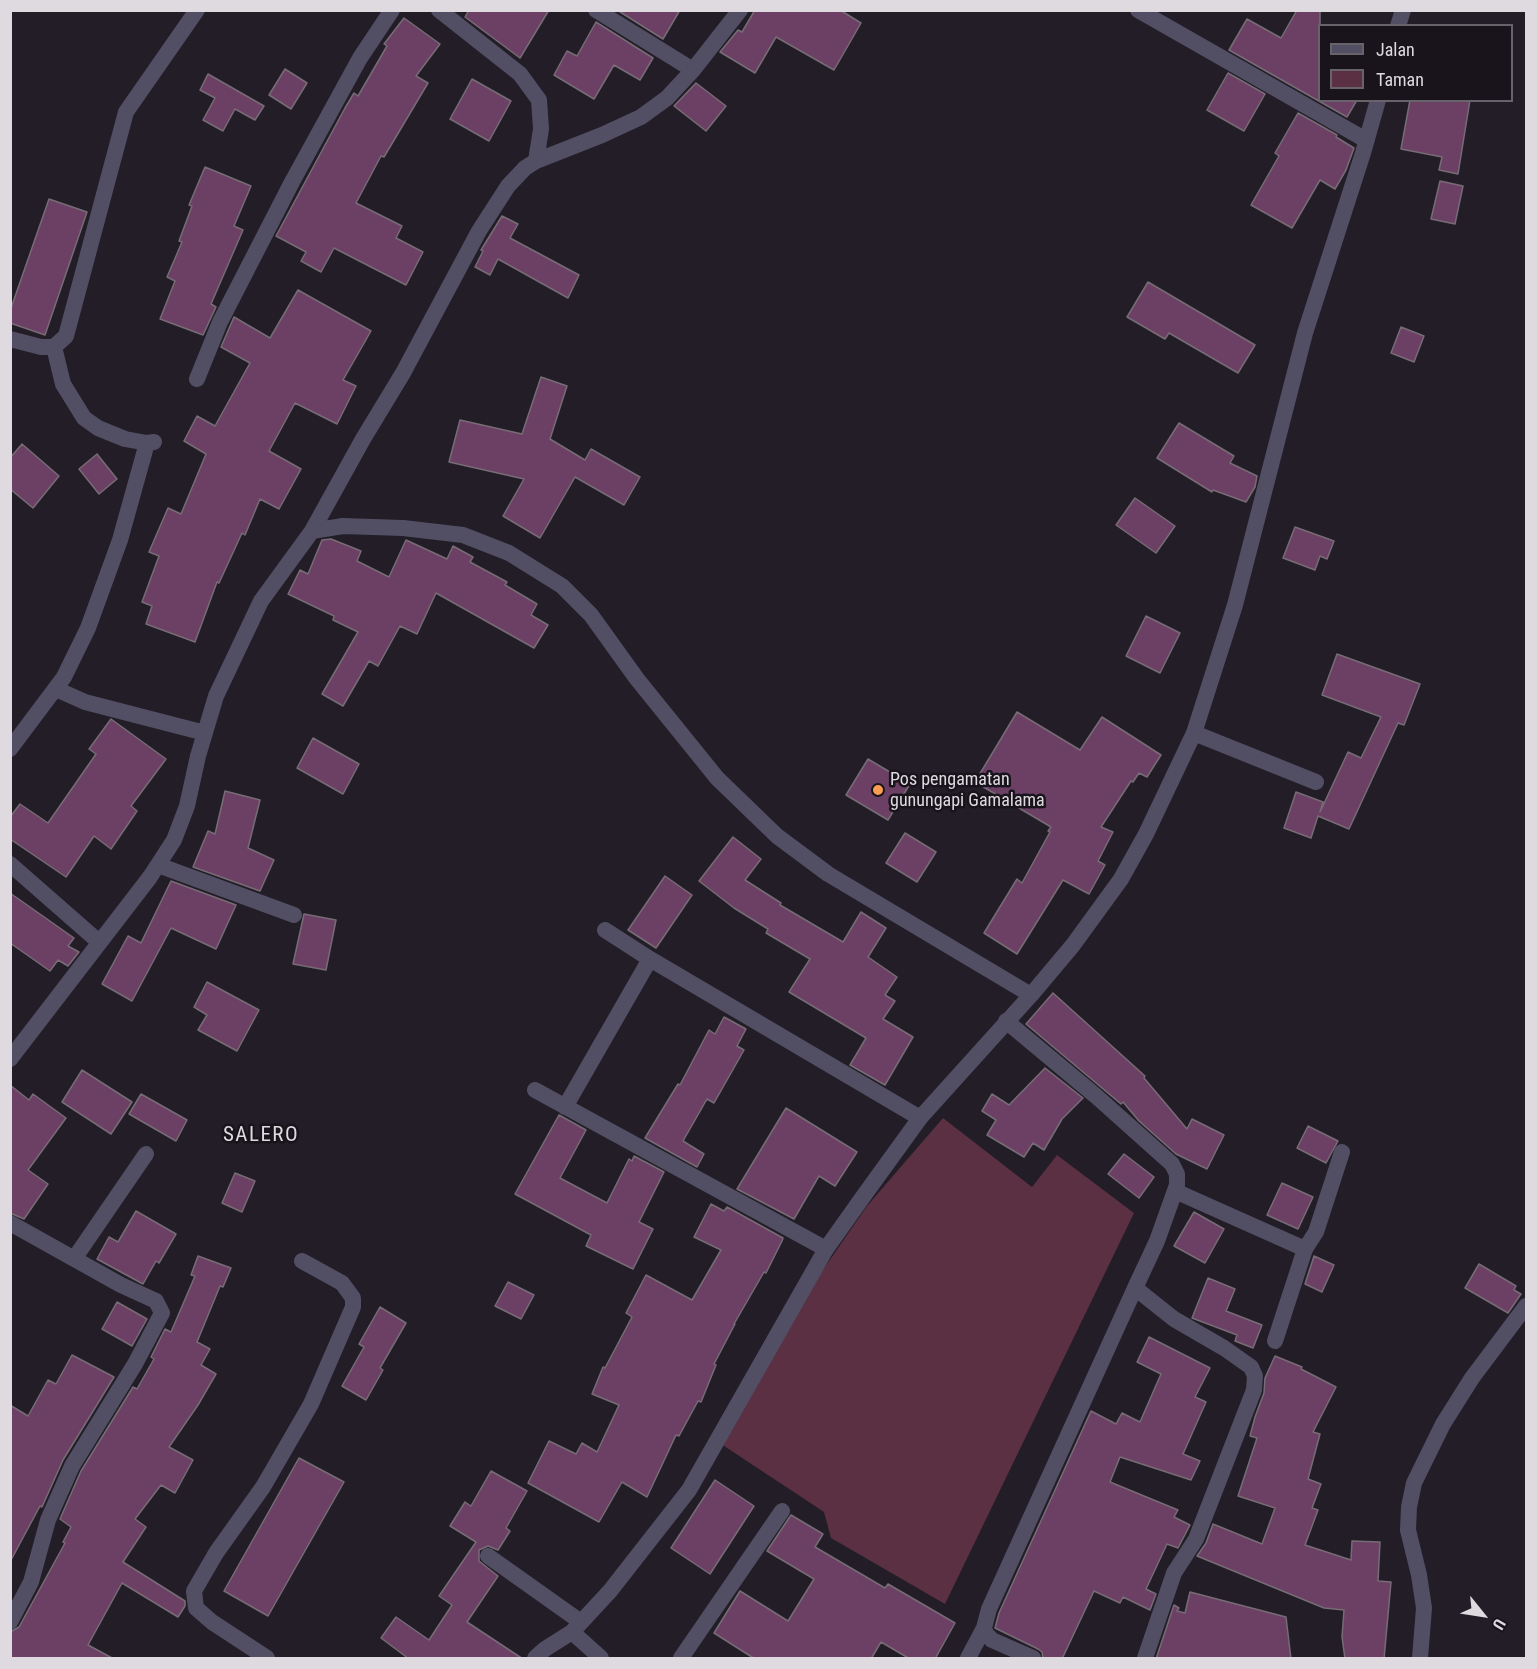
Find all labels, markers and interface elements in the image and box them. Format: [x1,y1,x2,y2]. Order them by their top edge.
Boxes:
legend [1318,24,1513,102]
text: Jalan [1376,39,1415,60]
text: Taman [1376,69,1424,90]
place label: Pos pengamatan gunungapi Gamalama [890,769,1045,812]
marker: Pos pengamatan gunungapi Gamalama [871,783,885,797]
district label: SALERO [223,1123,299,1149]
north arrow [1453,1585,1513,1645]
text: U [1489,1616,1510,1633]

